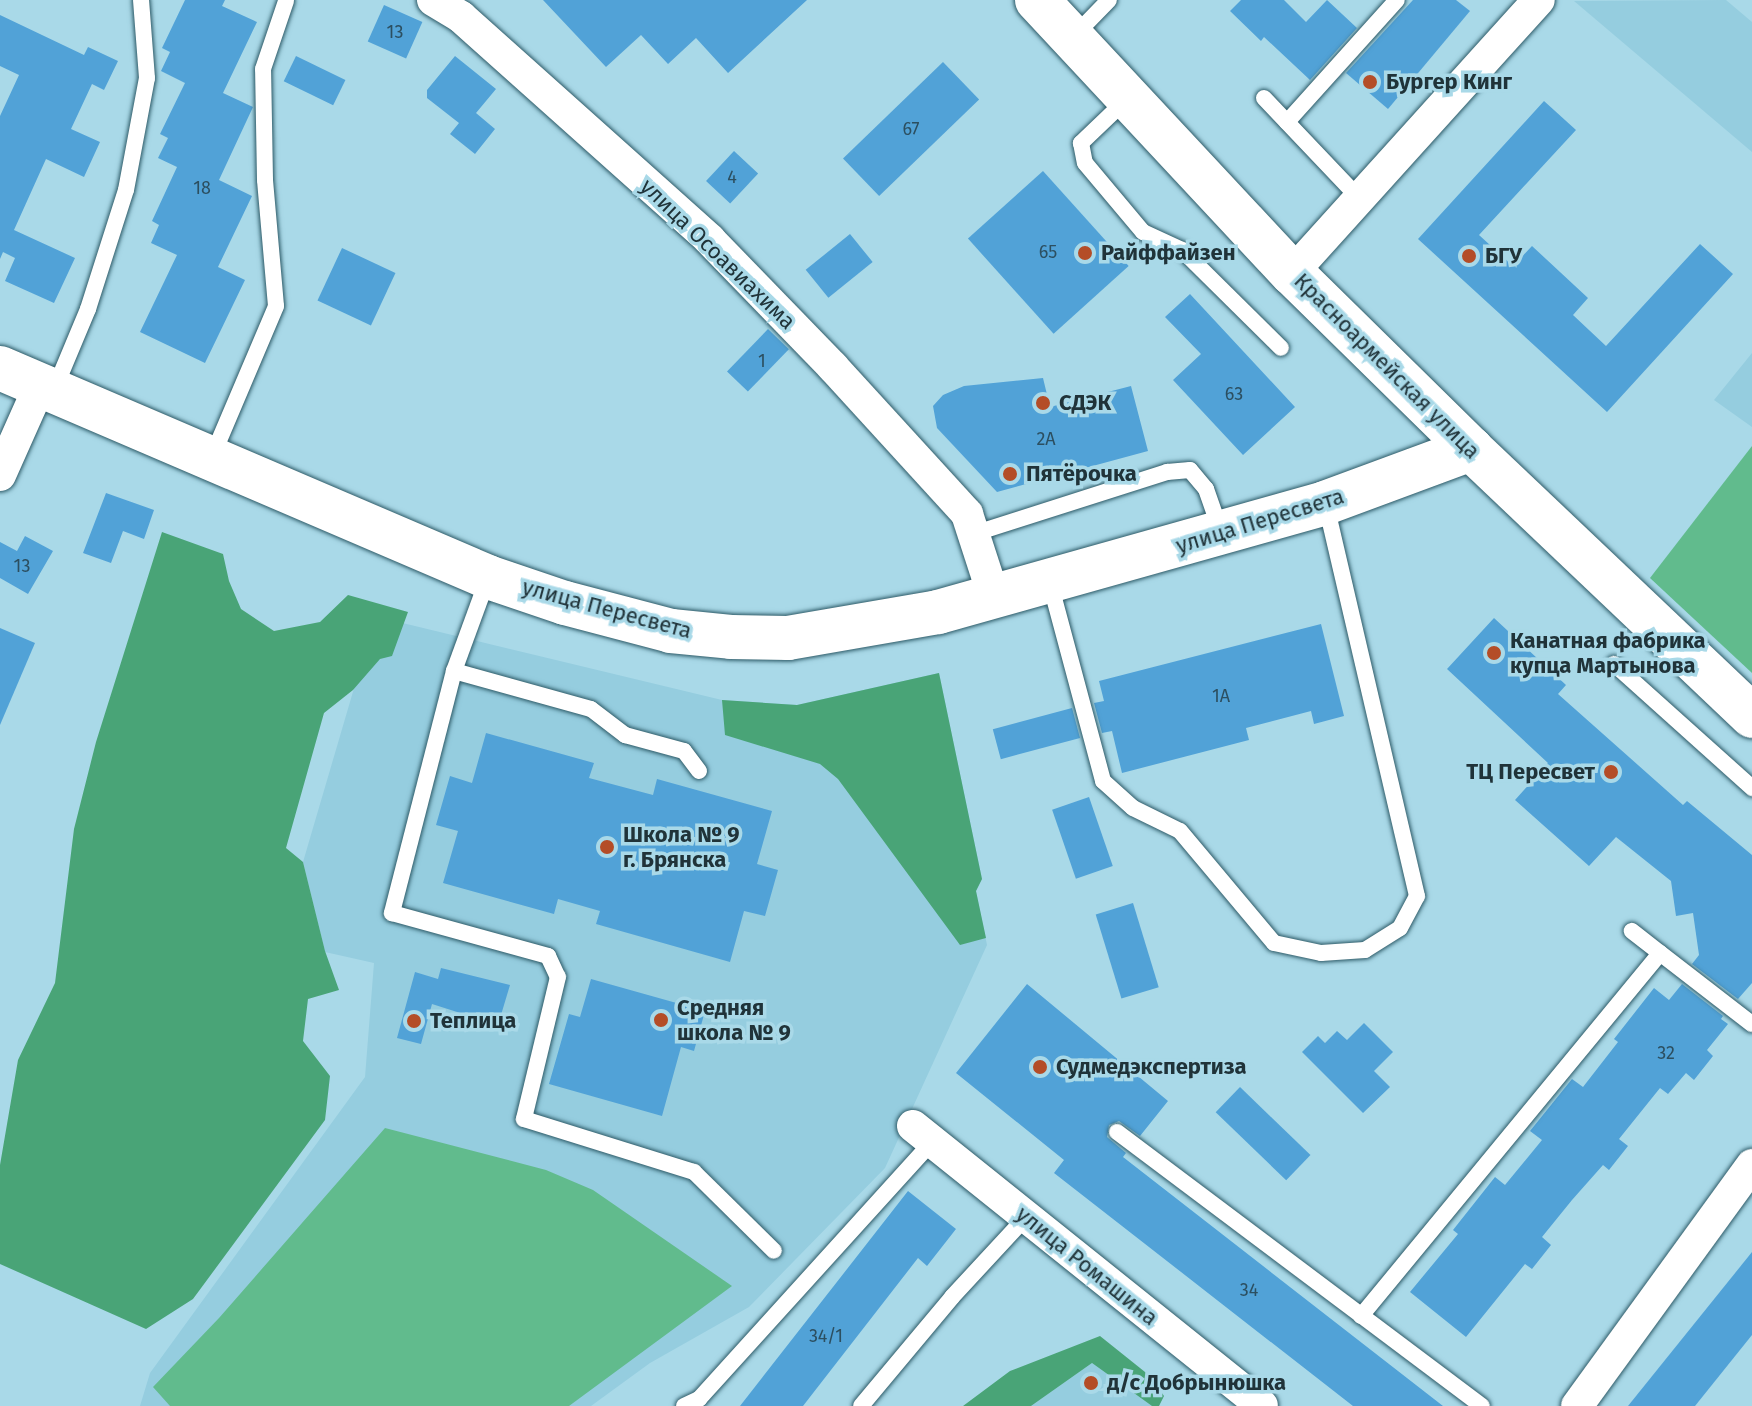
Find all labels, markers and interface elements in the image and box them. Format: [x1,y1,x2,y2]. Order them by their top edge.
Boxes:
house number: 13 [387,21,403,43]
place label: Бургер Кинг [1386,69,1512,95]
marker: Бургер Кинг [1361,73,1379,91]
house number: 67 [902,118,920,140]
house number: 4 [727,166,737,188]
street label: улица Осоавиахима [635,173,801,335]
house number: 18 [193,177,211,199]
place label: Райффайзен [1101,240,1236,266]
house number: 65 [1039,241,1057,263]
place label: БГУ [1485,243,1522,269]
marker: Райффайзен [1076,244,1094,262]
marker: БГУ [1460,247,1478,265]
street label: Красноармейская улица [1289,268,1485,464]
house number: 1 [758,350,766,372]
house number: 63 [1225,383,1243,405]
place label: СДЭК [1059,390,1111,416]
marker: СДЭК [1034,394,1052,412]
house number: 2А [1036,428,1056,450]
place label: Пятёрочка [1026,461,1137,487]
marker: Пятёрочка [1001,465,1019,483]
street label: улица Пересвета [1173,483,1347,559]
house number: 13 [14,555,30,577]
street label: улица Пересвета [519,574,695,644]
place label: Канатная фабрика купца Мартынова [1510,627,1706,678]
marker: Канатная фабрика купца Мартынова [1485,644,1503,662]
house number: 1А [1212,685,1230,707]
place label: ТЦ Пересвет [1466,759,1595,785]
marker: ТЦ Пересвет [1602,763,1620,781]
place label: Школа № 9 г. Брянска [623,821,740,872]
marker: Школа № 9 г. Брянска [598,838,616,856]
place label: Средняя школа № 9 [677,994,791,1046]
place label: Теплица [430,1008,516,1034]
marker: Средняя школа № 9 [652,1011,670,1029]
marker: Теплица [405,1012,423,1030]
house number: 32 [1657,1042,1675,1064]
place label: Судмедэкспертиза [1056,1054,1247,1080]
marker: Судмедэкспертиза [1031,1058,1049,1076]
street label: улица Ромашина [1011,1201,1163,1331]
house number: 34 [1240,1279,1258,1301]
house number: 34/1 [809,1325,843,1347]
place label: д/с Добрынюшка [1107,1370,1286,1396]
marker: д/с Добрынюшка [1082,1374,1100,1392]

